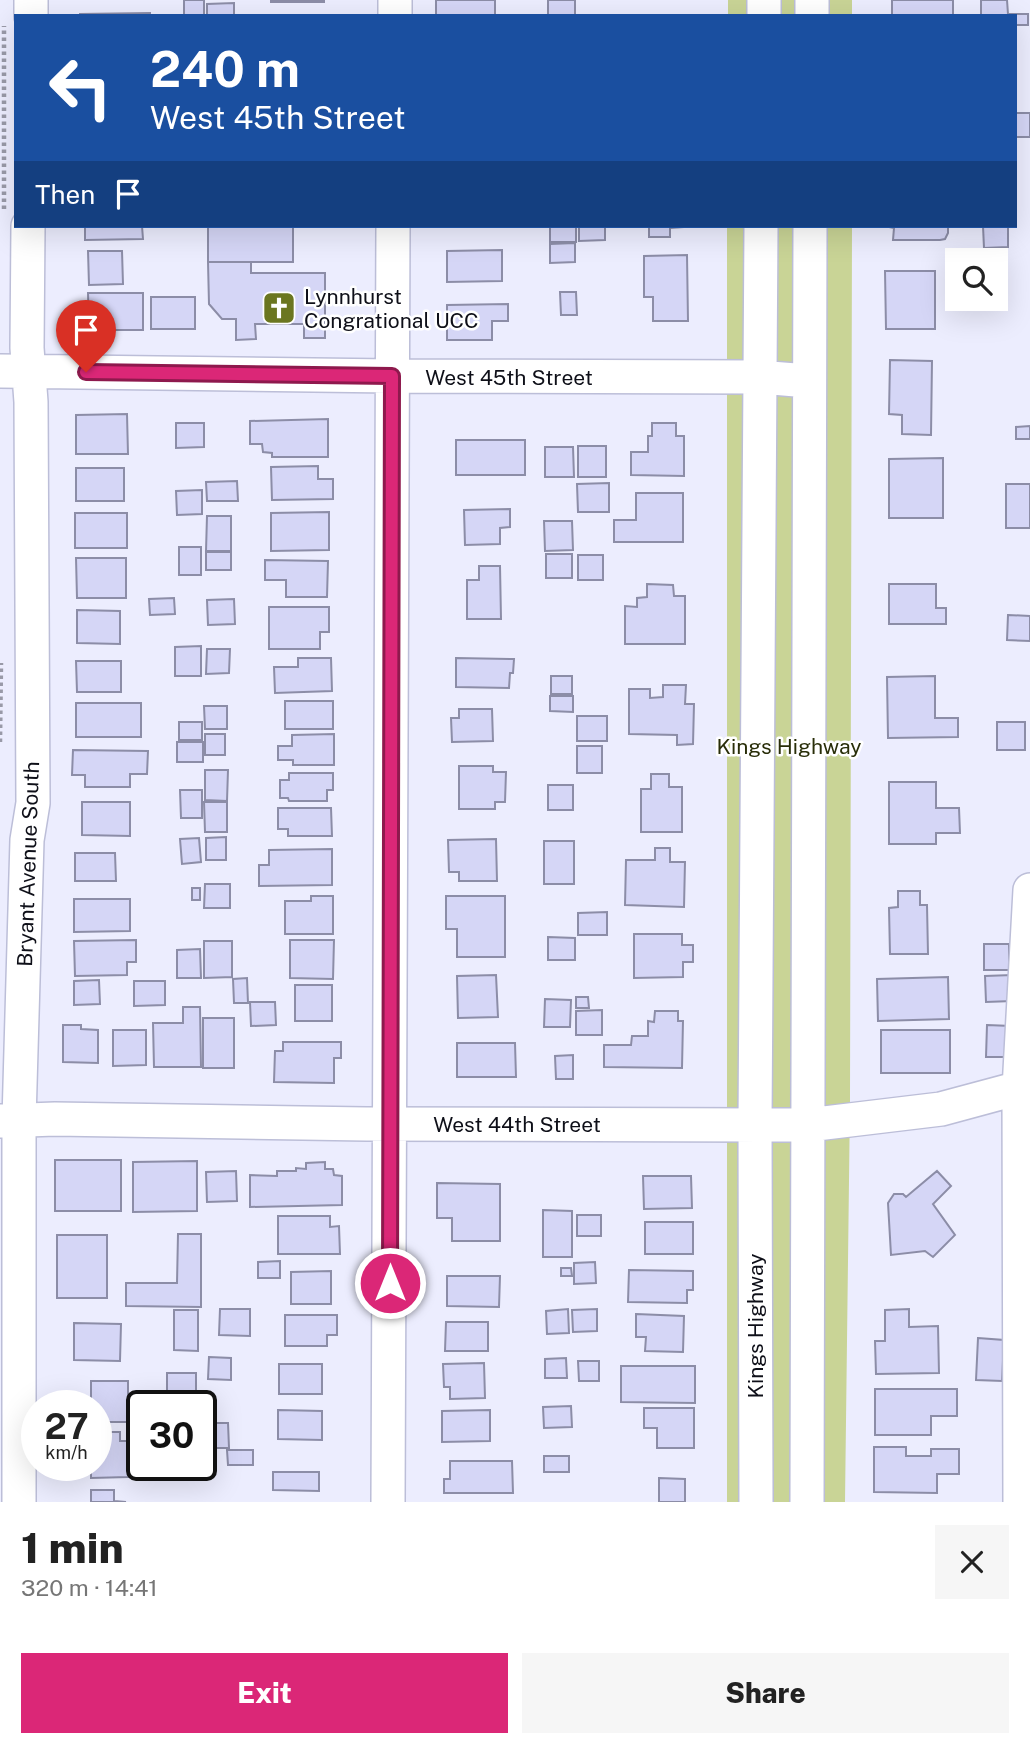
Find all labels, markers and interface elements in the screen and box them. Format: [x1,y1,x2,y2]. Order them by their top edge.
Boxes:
text: 240 m [150,40,300,98]
icon: left [35,42,126,133]
text: West 45th Street [150,99,406,136]
icon: arrive [109,175,147,213]
text: Then [35,179,95,210]
map controls [945,248,1008,311]
button: search [945,248,1008,311]
place label: Lynnhurst Congrational UCC [304,284,479,333]
church icon: Lynnhurst Congrational UCC [260,289,298,327]
pin [56,300,116,372]
icon: arrive [67,311,105,349]
street label: West 45th Street [425,365,593,390]
park label: Kings Highway [717,734,861,759]
street label: Bryant Avenue South [12,761,44,967]
street label: West 44th Street [433,1112,601,1137]
position arrow [353,1246,427,1320]
street label: Kings Highway [743,1254,768,1398]
speed limit sign: 30 [126,1390,217,1481]
text: 27 [44,1406,89,1447]
text: km/h [45,1442,88,1463]
text: 1 min [21,1523,124,1572]
button: close [935,1525,1009,1599]
text: 320 m · 14:41 [21,1574,158,1601]
button: Exit [21,1653,508,1733]
button: Share [522,1653,1009,1733]

